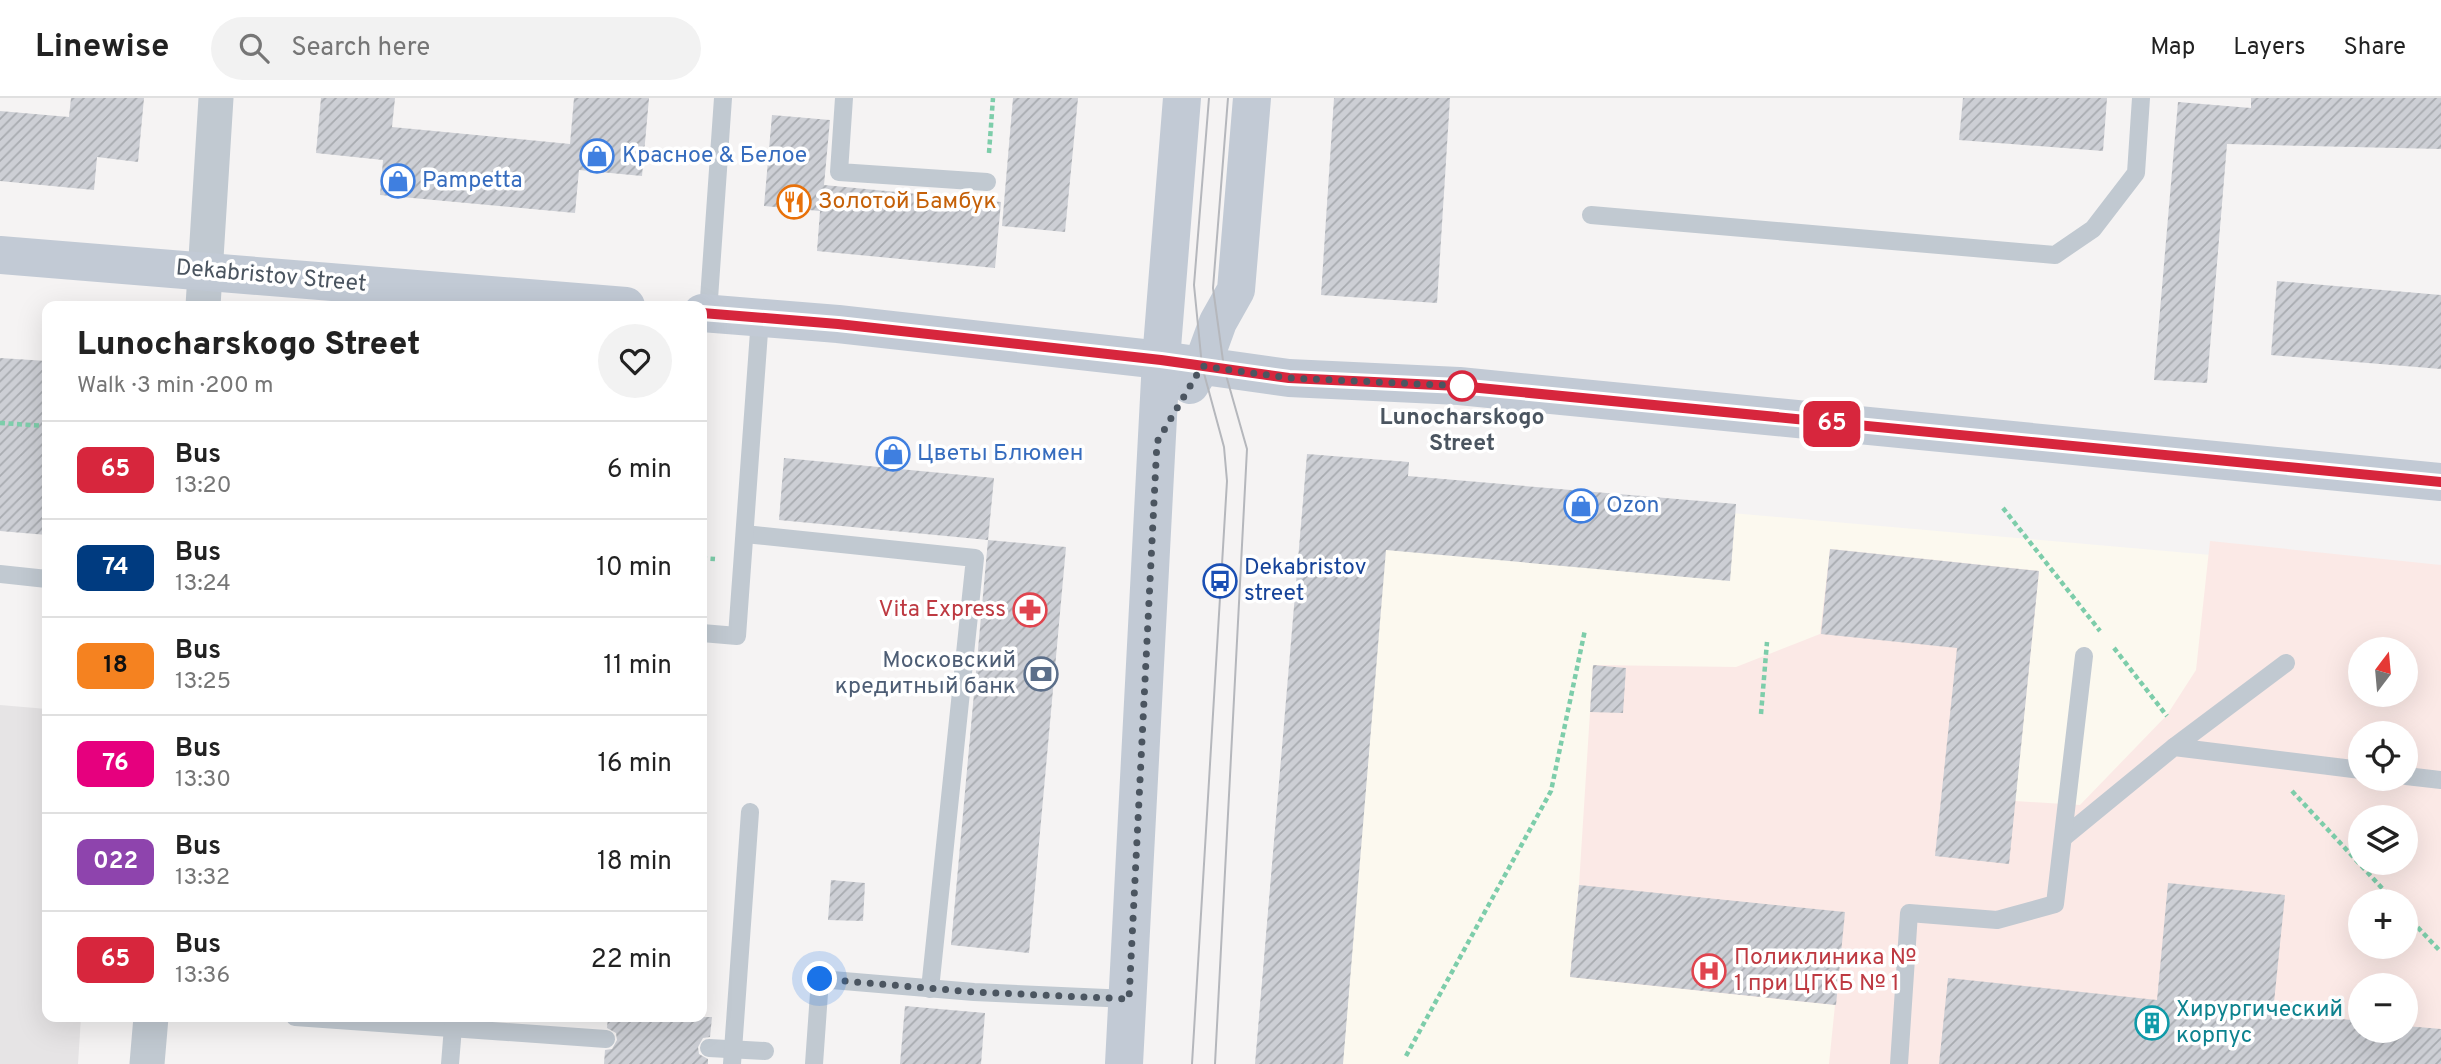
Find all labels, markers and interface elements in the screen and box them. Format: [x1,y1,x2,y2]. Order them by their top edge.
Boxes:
search box [211,17,701,80]
text: Linewise [35,27,169,69]
icon: search [235,29,273,67]
text: Search here [291,32,430,65]
text: Map [2150,33,2195,63]
text: Layers [2233,33,2305,63]
text: Share [2343,33,2406,63]
shop icon: Красное & Белое [578,137,616,175]
place label: Красное & Белое [622,142,807,171]
shop icon: Pampetta [379,162,417,200]
place label: Pampetta [422,167,523,196]
restaurant icon: Золотой Бамбук [775,183,813,221]
place label: Золотой Бамбук [818,188,997,217]
street label: Dekabristov Street [174,254,368,300]
button: heart [598,324,672,398]
text: Lunocharskogo Street [77,325,420,367]
marker: Lunocharskogo Street [1447,371,1477,401]
text: Walk · 3 min · 200 m [77,372,274,401]
line badge: 65 [1800,401,1864,447]
place label: Lunocharskogo Street [1380,404,1544,459]
text: 65 [1817,409,1847,439]
shop icon: Цветы Блюмен [874,435,912,473]
text: Bus [175,439,221,472]
place label: Цветы Блюмен [917,440,1083,469]
text: 6 min [607,454,672,487]
text: 65 [101,455,130,485]
text: 13:20 [175,472,231,501]
shop icon: Ozon [1562,487,1600,525]
place label: Ozon [1606,492,1659,521]
text: Bus [175,537,221,570]
text: 10 min [596,552,672,585]
text: 74 [102,553,129,583]
place label: Dekabristov street [1244,554,1367,609]
bus stop icon: Dekabristov street [1201,562,1239,600]
text: 13:24 [175,570,231,599]
pharmacy icon: Vita Express [1011,591,1049,629]
place label: Vita Express [878,596,1006,625]
text: Bus [175,635,221,668]
north arrow [2348,637,2418,707]
map controls [2348,637,2418,1043]
place label: Московский кредитный банк [835,647,1016,702]
text: 11 min [603,650,672,683]
text: 18 [103,651,128,681]
bank icon: Московский кредитный банк [1022,655,1060,693]
text: 13:25 [175,668,231,697]
button: locate [2348,721,2418,791]
text: Bus [175,733,221,766]
text: 16 min [597,748,672,781]
text: 76 [102,749,129,779]
text: 13:30 [175,766,231,795]
button: layers [2348,805,2418,875]
text: Bus [175,831,221,864]
text: 18 min [597,846,672,879]
text: 022 [93,847,138,877]
text: 13:32 [175,864,230,893]
button: + [2348,889,2418,959]
text: Bus [175,929,221,962]
text: 22 min [591,944,672,977]
place label: Поликлиника № 1 при ЦГКБ № 1 [1734,944,1917,999]
text: 65 [101,945,130,975]
hospital icon: Поликлиника № 1 при ЦГКБ № 1 [1690,952,1728,990]
your location [802,961,837,996]
text: 13:36 [175,962,230,991]
button: − [2348,973,2418,1043]
place label: Хирургический корпус [2176,996,2343,1051]
building icon: Хирургический корпус [2133,1004,2171,1042]

